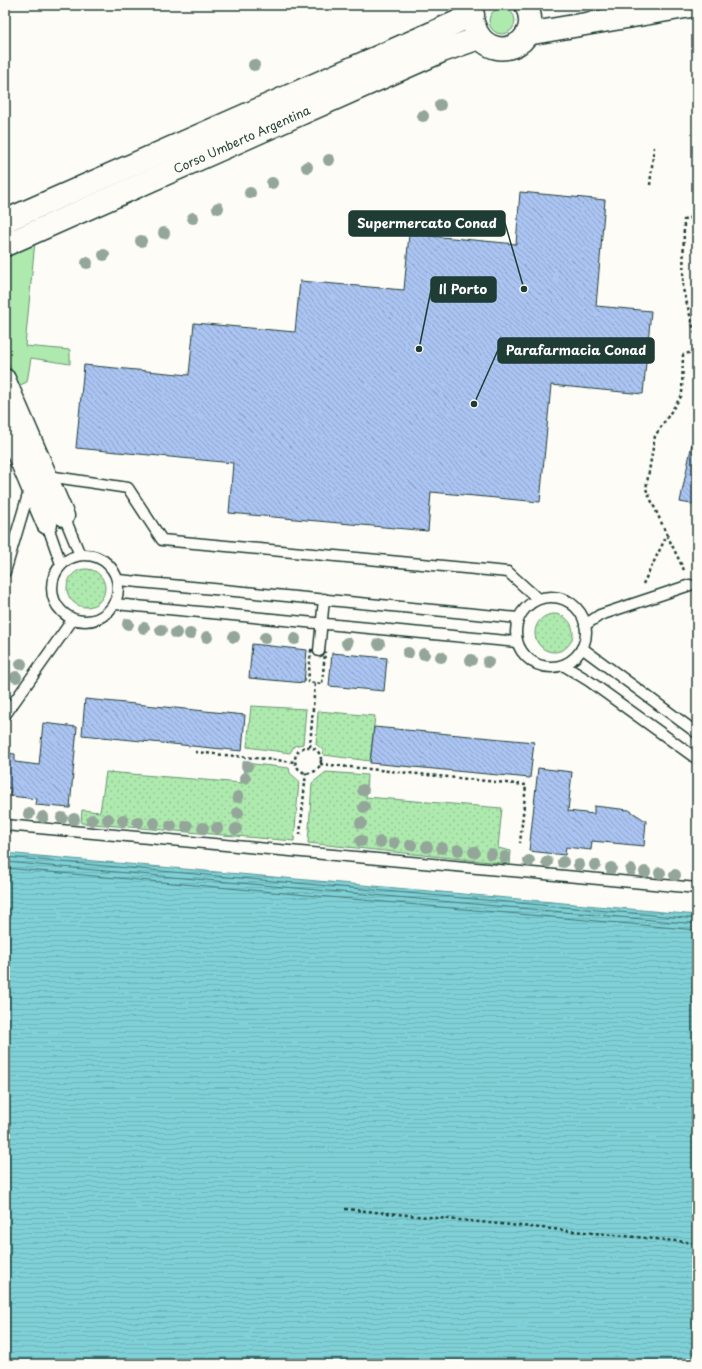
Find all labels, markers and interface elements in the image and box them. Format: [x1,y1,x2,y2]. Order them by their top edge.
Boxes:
street label: Corso Umberto Argentina [170,101,313,177]
callout: Supermercato Conad [349,211,505,236]
text: Supermercato Conad [357,213,497,232]
callout: Il Porto [431,277,496,302]
text: Il Porto [439,279,488,298]
callout: Parafarmacia Conad [498,338,654,363]
text: Parafarmacia Conad [506,340,646,359]

